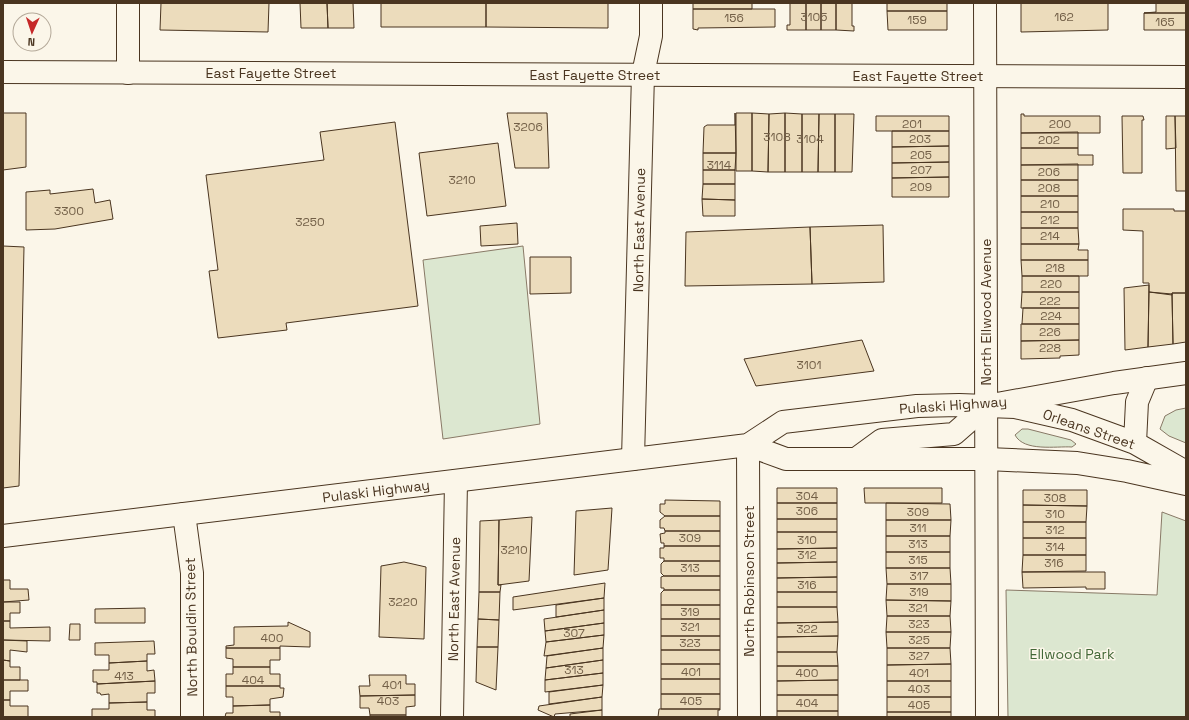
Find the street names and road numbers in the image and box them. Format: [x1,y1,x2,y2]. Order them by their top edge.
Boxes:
street label: East Fayette Street [206,64,336,82]
street label: East Fayette Street [530,66,660,84]
street label: East Fayette Street [853,67,983,85]
street label: North East Avenue [629,168,649,292]
street label: North Ellwood Avenue [977,239,995,385]
street label: Pulaski Highway [899,392,1007,418]
street label: Orleans Street [1040,405,1138,453]
street label: Pulaski Highway [321,475,431,507]
street label: North Robinson Street [740,505,758,657]
street label: North East Avenue [444,537,464,661]
street label: North Bouldin Street [181,557,201,697]

